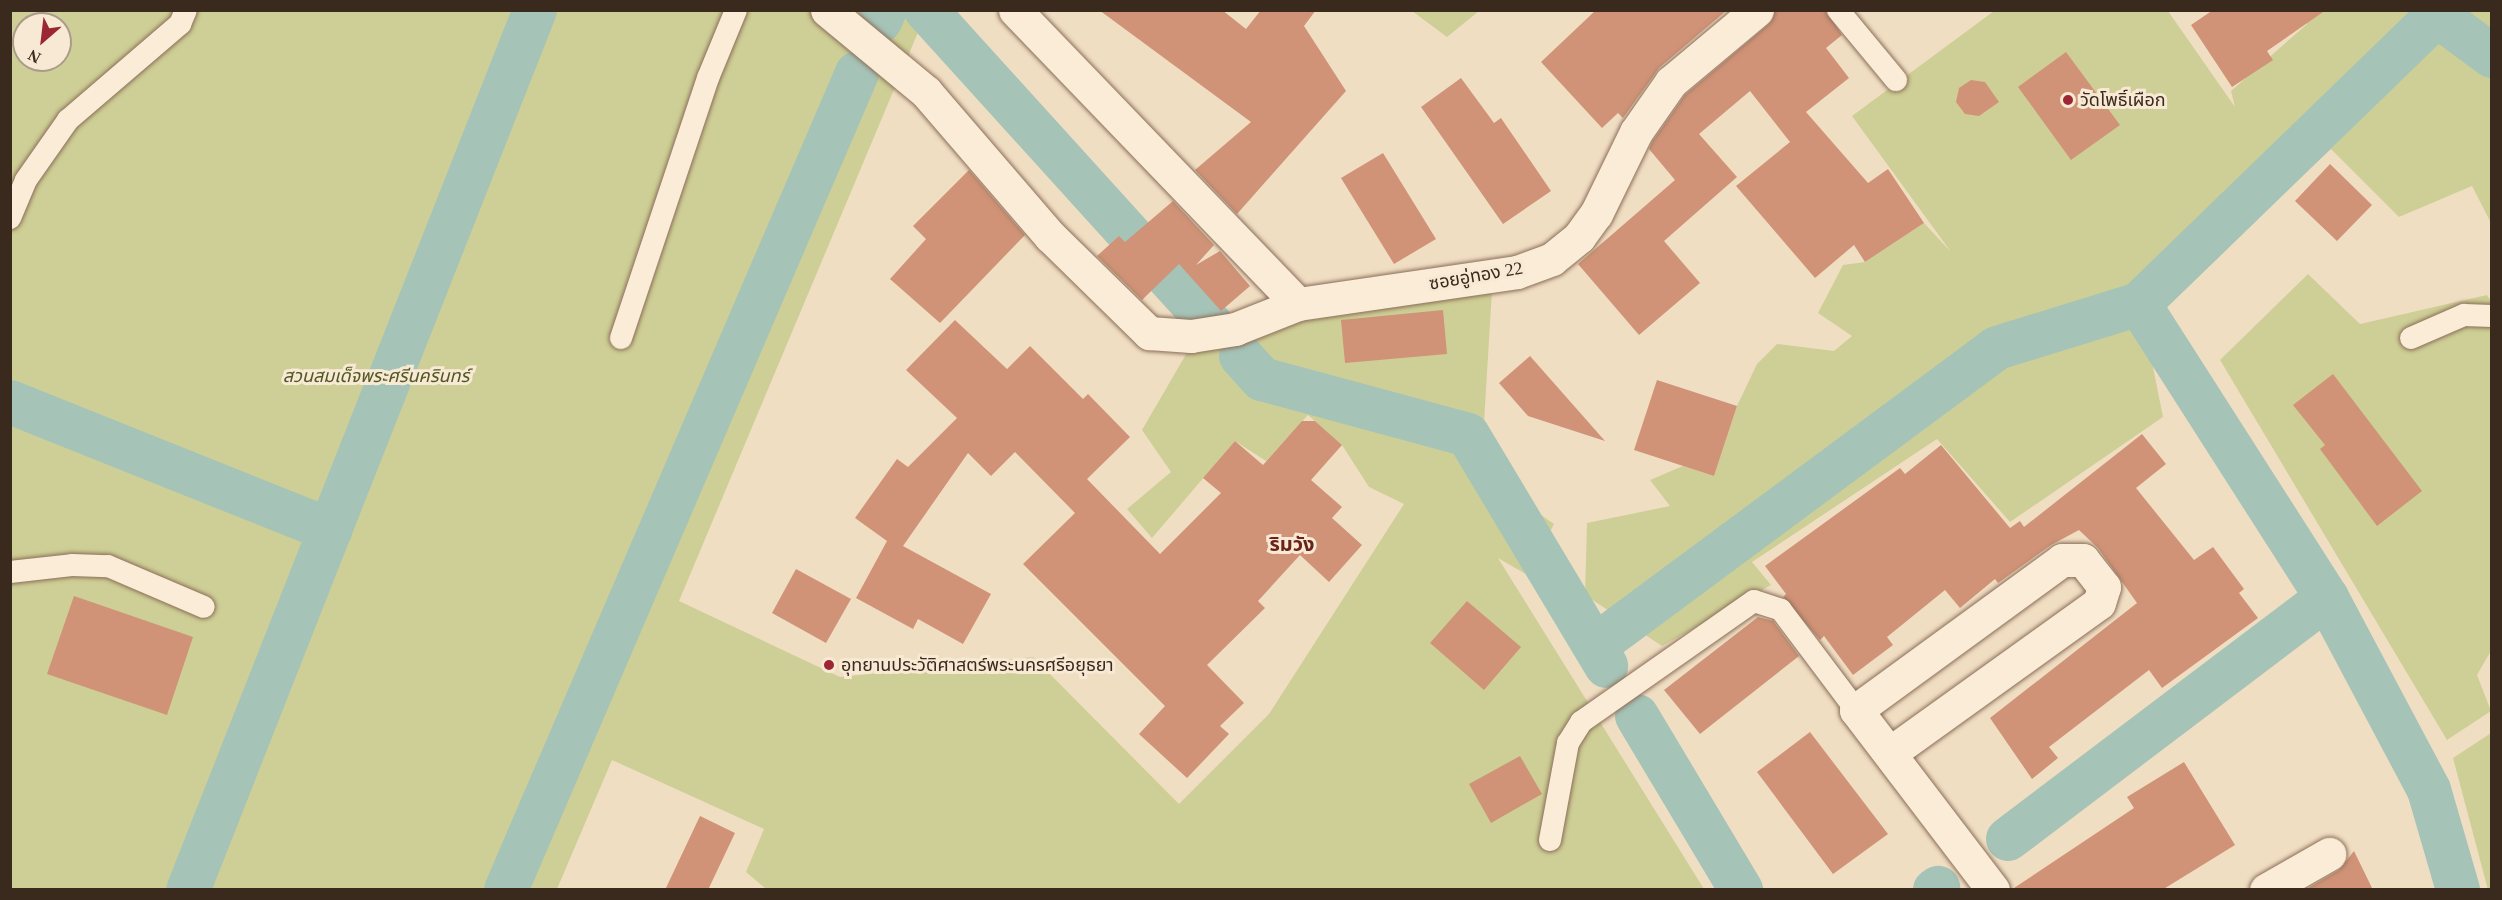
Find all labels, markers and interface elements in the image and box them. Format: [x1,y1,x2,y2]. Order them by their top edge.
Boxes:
north arrow [12,12,72,72]
text: N [25,46,43,67]
place label: วัดโพธิ์เผือก [2080,89,2166,111]
marker: วัดโพธิ์เผือก [2061,93,2075,107]
street label: ซอยอู่ทอง 22 [1427,257,1525,295]
park label: สวนสมเด็จพระศรีนครินทร์ [283,365,469,387]
district label: ริมวัง [1270,532,1314,556]
place label: อุทยานประวัติศาสตร์พระนครศรีอยุธยา [841,654,1114,676]
marker: อุทยานประวัติศาสตร์พระนครศรีอยุธยา [822,658,836,672]

